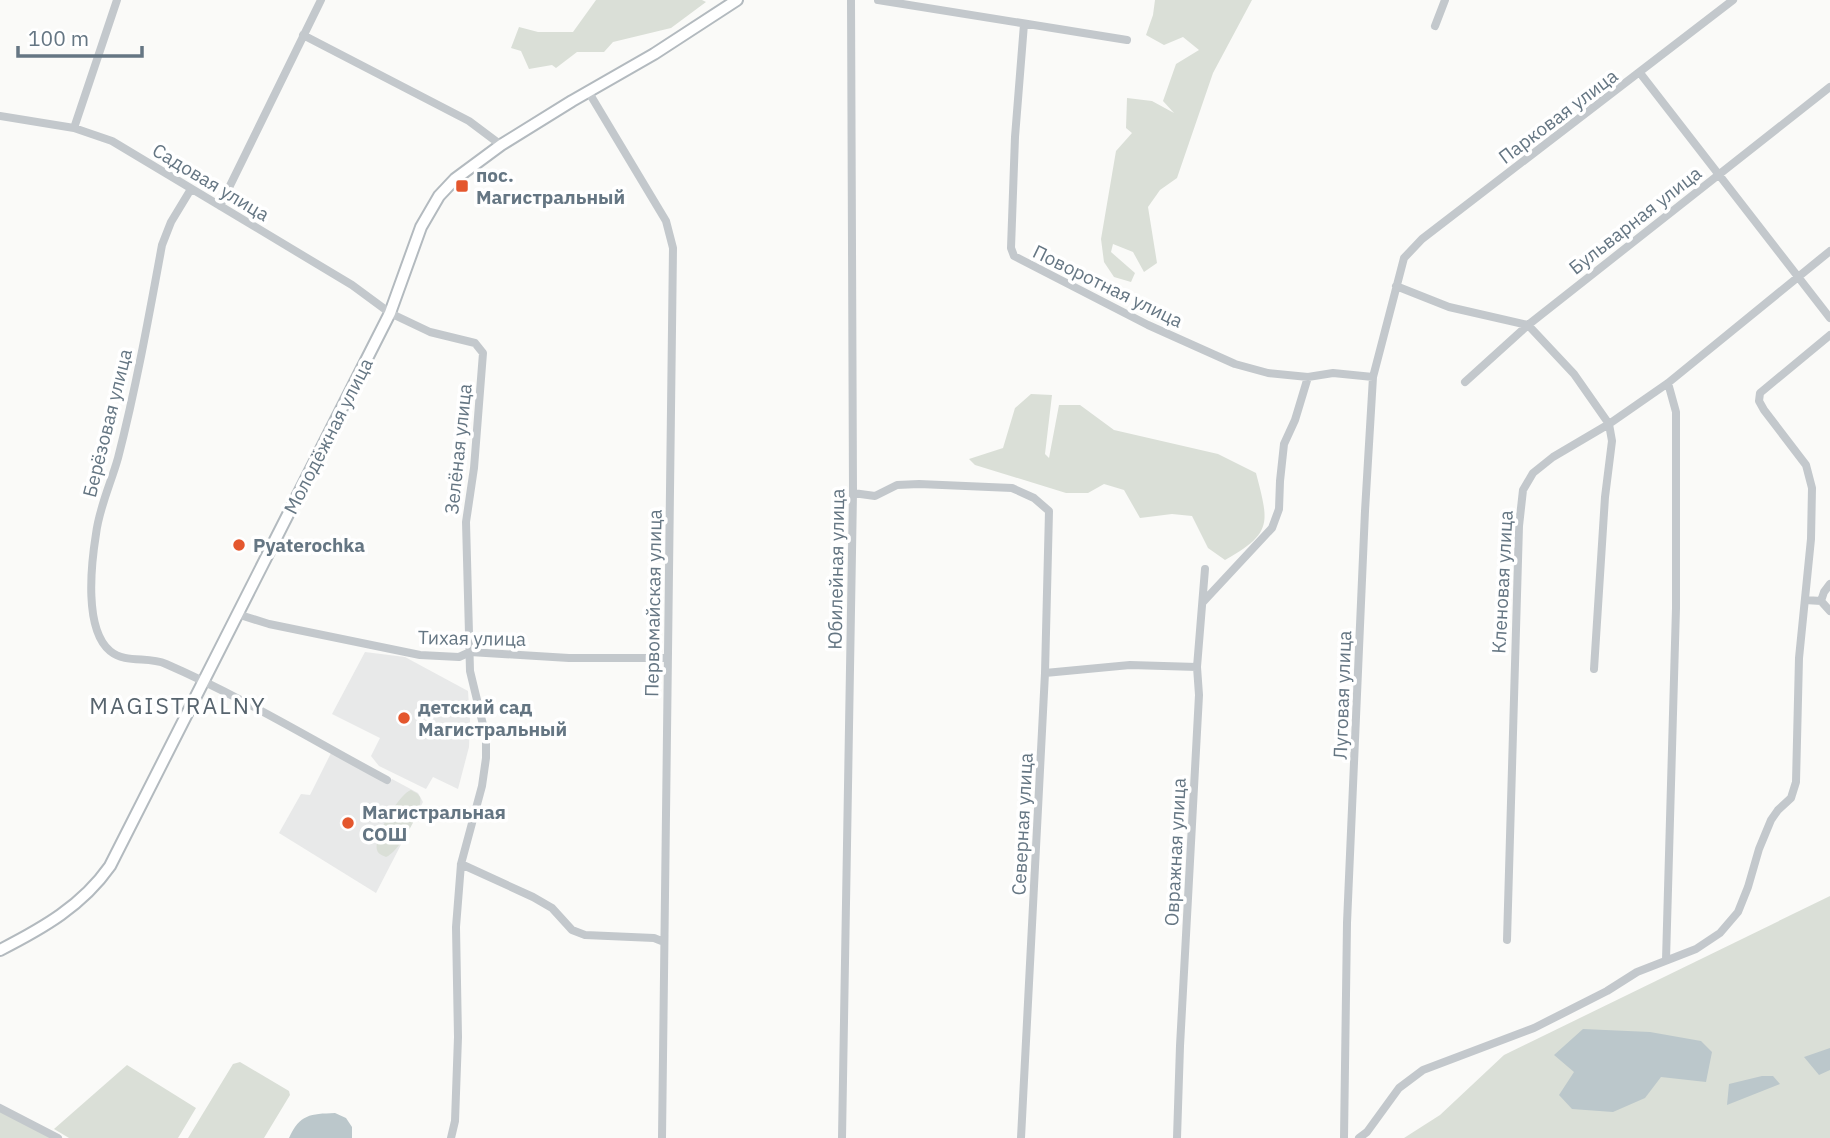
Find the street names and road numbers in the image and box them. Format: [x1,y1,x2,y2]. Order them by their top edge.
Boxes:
street label: Парковая улица [1494,63,1622,169]
street label: Садовая улица [148,138,274,226]
street label: Бульварная улица [1564,161,1706,279]
street label: Поворотная улица [1029,239,1187,333]
street label: Берёзовая улица [77,346,137,500]
street label: Молодёжная улица [278,354,378,518]
street label: Зелёная улица [439,382,477,516]
street label: Юбилейная улица [823,488,849,650]
street label: Первомайская улица [639,509,667,697]
street label: Кленовая улица [1486,510,1518,654]
street label: Тихая улица [418,625,526,651]
street label: Луговая улица [1328,630,1356,760]
street label: Северная улица [1006,752,1038,896]
street label: Овражная улица [1159,777,1191,927]

